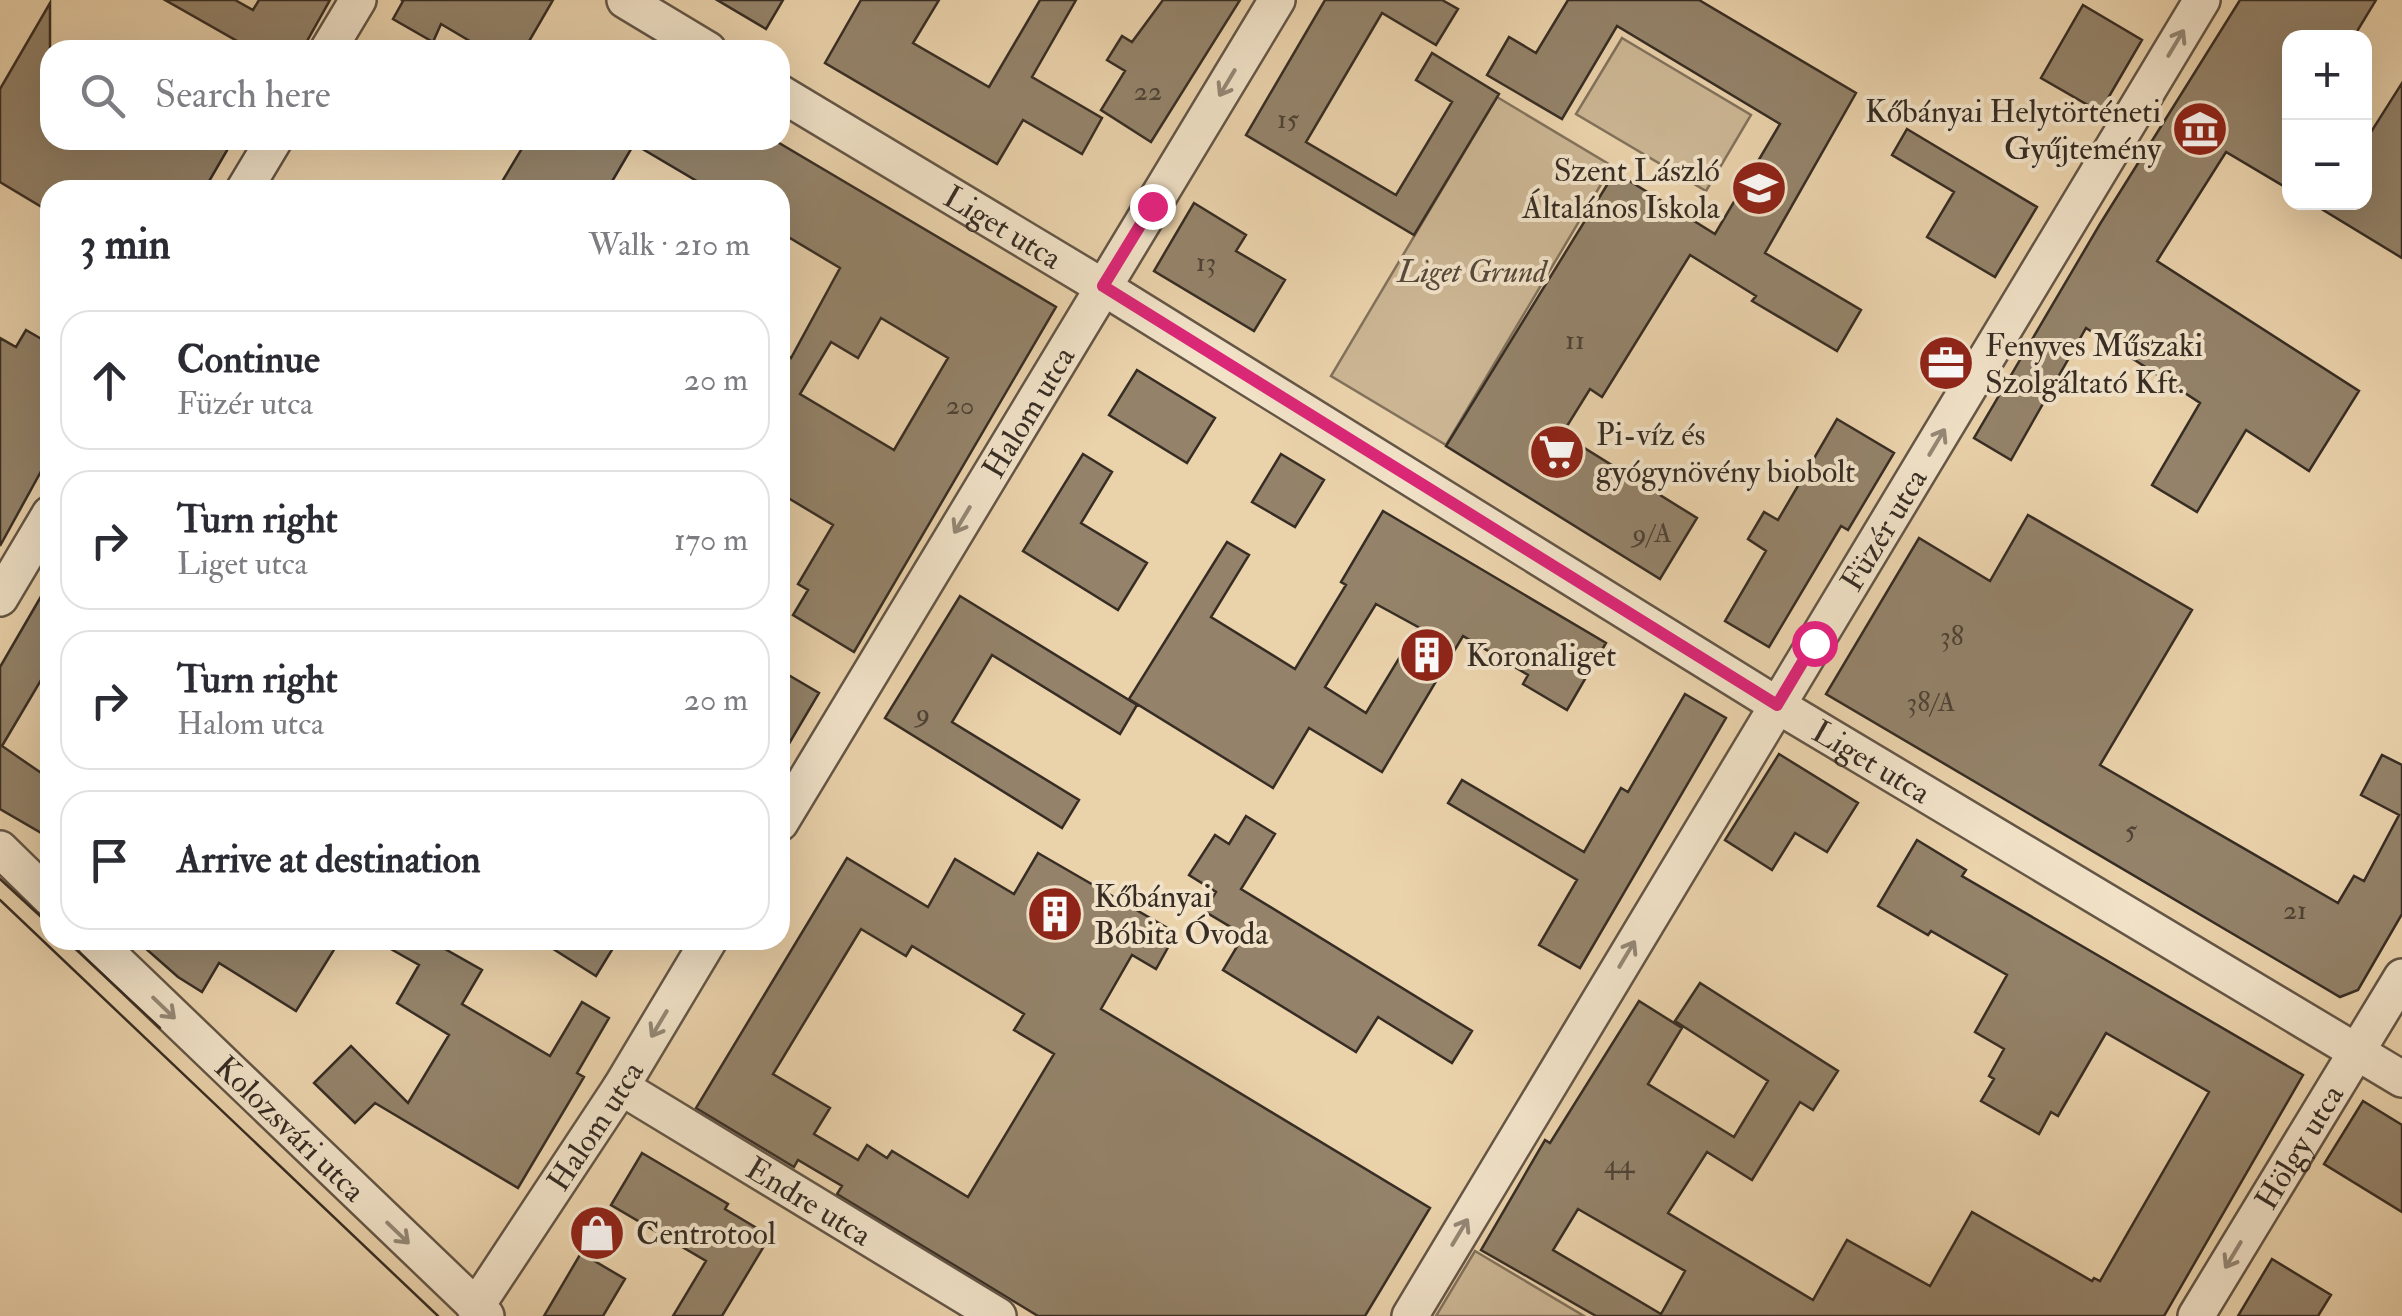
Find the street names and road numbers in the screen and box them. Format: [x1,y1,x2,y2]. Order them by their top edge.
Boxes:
street label: Liget utca [936,177,1069,279]
street label: Halom utca [974,339,1085,486]
street label: Füzér utca [1832,461,1937,599]
street label: Liget utca [1805,712,1938,814]
street label: Kolozsvári utca [206,1048,374,1211]
street label: Halom utca [539,1054,653,1199]
street label: Hölgy utca [2247,1077,2353,1217]
street label: Endre utca [738,1149,879,1256]

